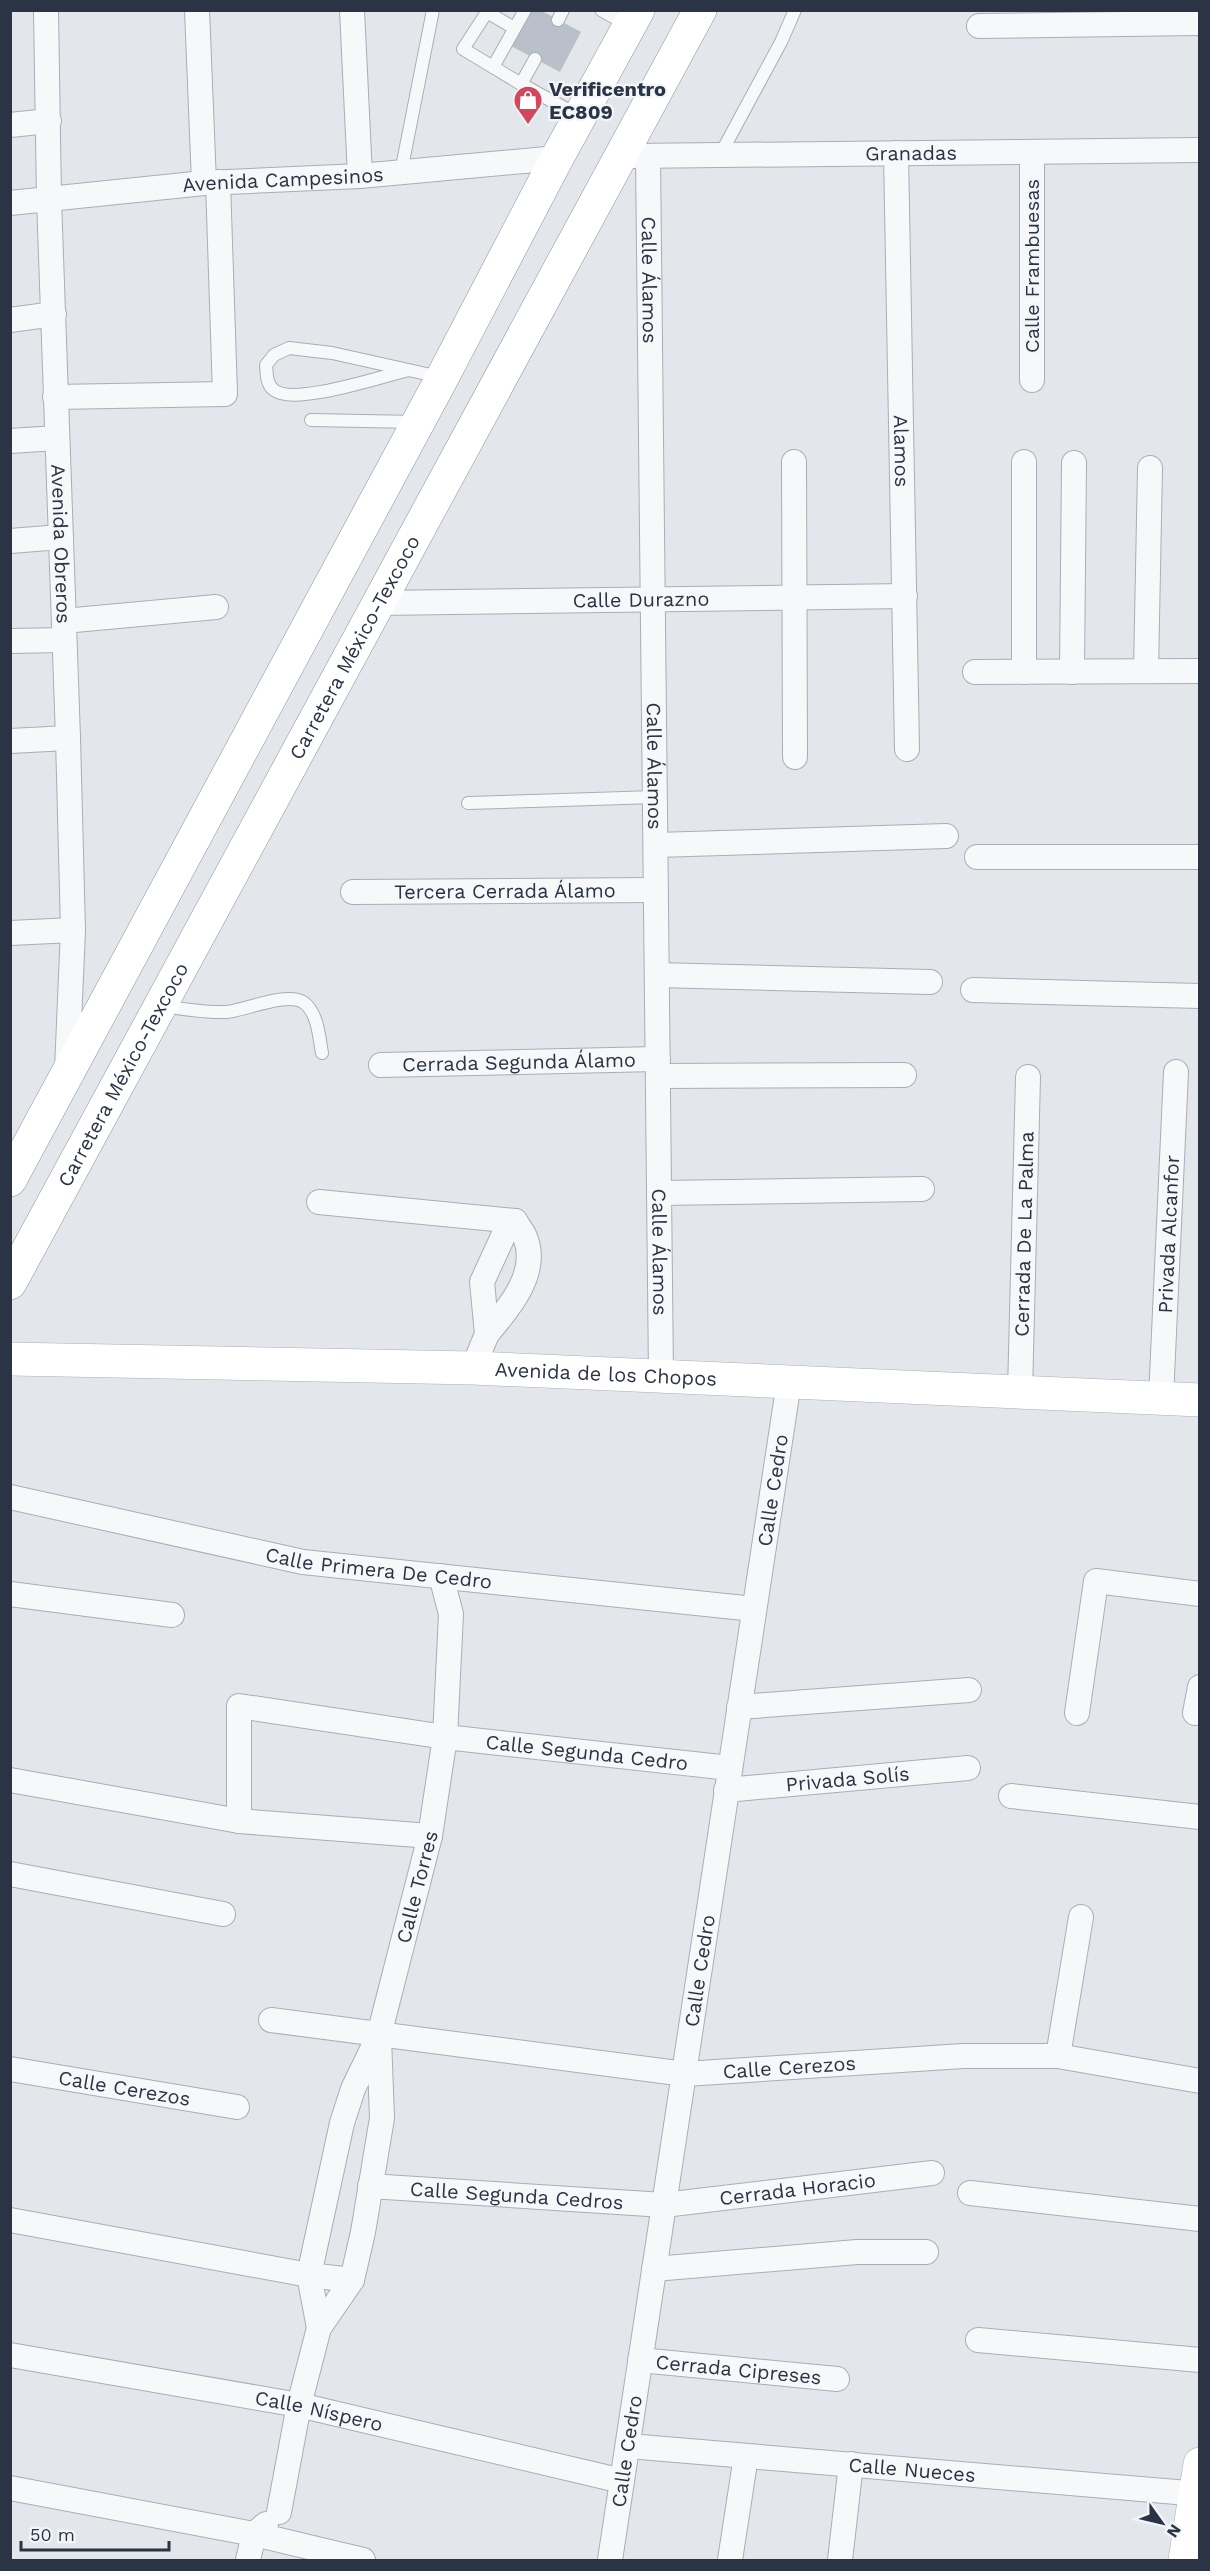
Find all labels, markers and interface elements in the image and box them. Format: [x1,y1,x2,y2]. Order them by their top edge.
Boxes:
place label: Verificentro EC809 [549,77,666,124]
shop icon: Verificentro EC809 [512,84,544,126]
street label: Granadas [865,141,957,166]
street label: Avenida Campesinos [181,162,385,197]
street label: Calle Frambuesas [1020,179,1044,353]
street label: Calle Álamos [637,216,662,344]
street label: Alamos [889,415,914,487]
street label: Avenida Obreros [46,464,76,624]
street label: Carretera México-Texcoco [284,531,425,764]
street label: Calle Durazno [572,587,710,612]
street label: Calle Álamos [642,702,667,830]
street label: Tercera Cerrada Álamo [394,878,616,904]
street label: Carretera México-Texcoco [53,958,193,1191]
street label: Cerrada Segunda Álamo [402,1047,636,1077]
street label: Cerrada De La Palma [1009,1131,1039,1337]
street label: Privada Alcanfor [1153,1154,1184,1314]
street label: Calle Álamos [647,1188,672,1316]
street label: Avenida de los Chopos [494,1357,717,1391]
street label: Calle Cedro [752,1432,793,1548]
street label: Calle Primera De Cedro [263,1542,493,1594]
street label: Calle Segunda Cedro [484,1730,689,1775]
street label: Privada Solís [785,1761,910,1797]
street label: Calle Torres [391,1828,443,1946]
street label: Calle Cedro [679,1913,720,2029]
street label: Calle Cerezos [722,2051,857,2084]
street label: Calle Cerezos [57,2065,192,2111]
street label: Cerrada Horacio [718,2168,877,2210]
street label: Calle Segunda Cedros [409,2177,624,2214]
street label: Cerrada Cipreses [654,2350,823,2389]
street label: Calle Níspero [253,2386,385,2436]
street label: Calle Cedro [606,2393,647,2509]
street label: Calle Nueces [848,2452,976,2487]
north arrow [1132,2493,1192,2553]
scale bar [21,2514,170,2552]
text: N [1163,2521,1185,2541]
text: 50 m [30,2524,75,2545]

